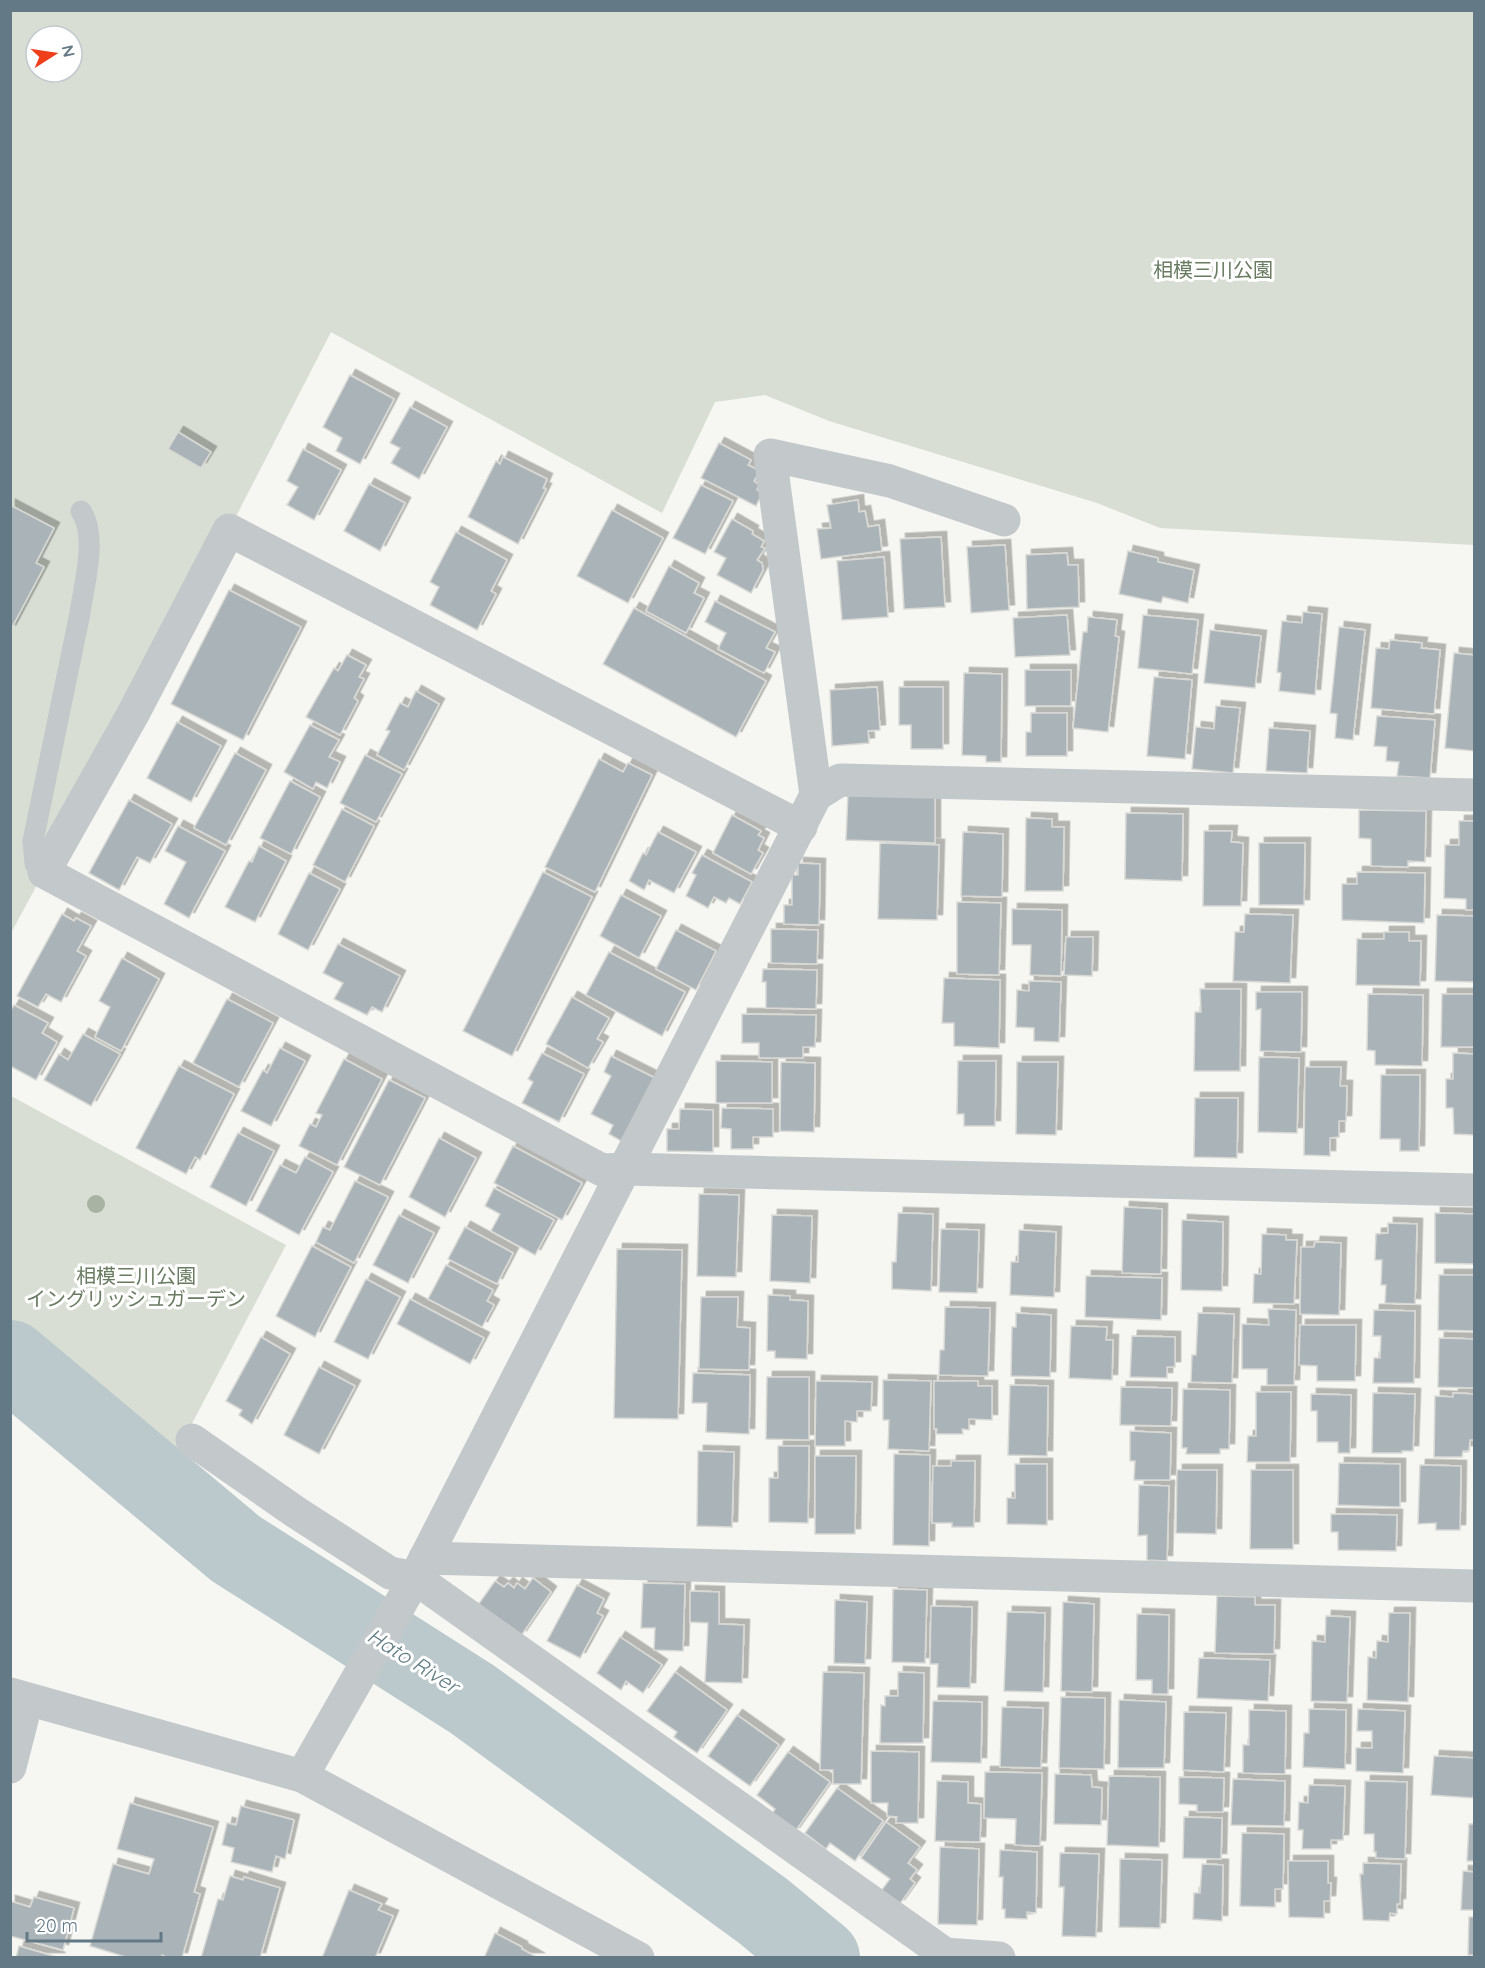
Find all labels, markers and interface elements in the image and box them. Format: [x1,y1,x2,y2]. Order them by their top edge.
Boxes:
north arrow [24,24,84,84]
text: N [58,43,80,59]
park label: 相模三川公園 [1153,257,1273,282]
park label: 相模三川公園 イングリッシュガーデン [26,1263,246,1311]
water label: Hato River [363,1622,466,1700]
scale bar [27,1905,160,1943]
text: 20 m [36,1914,78,1937]

